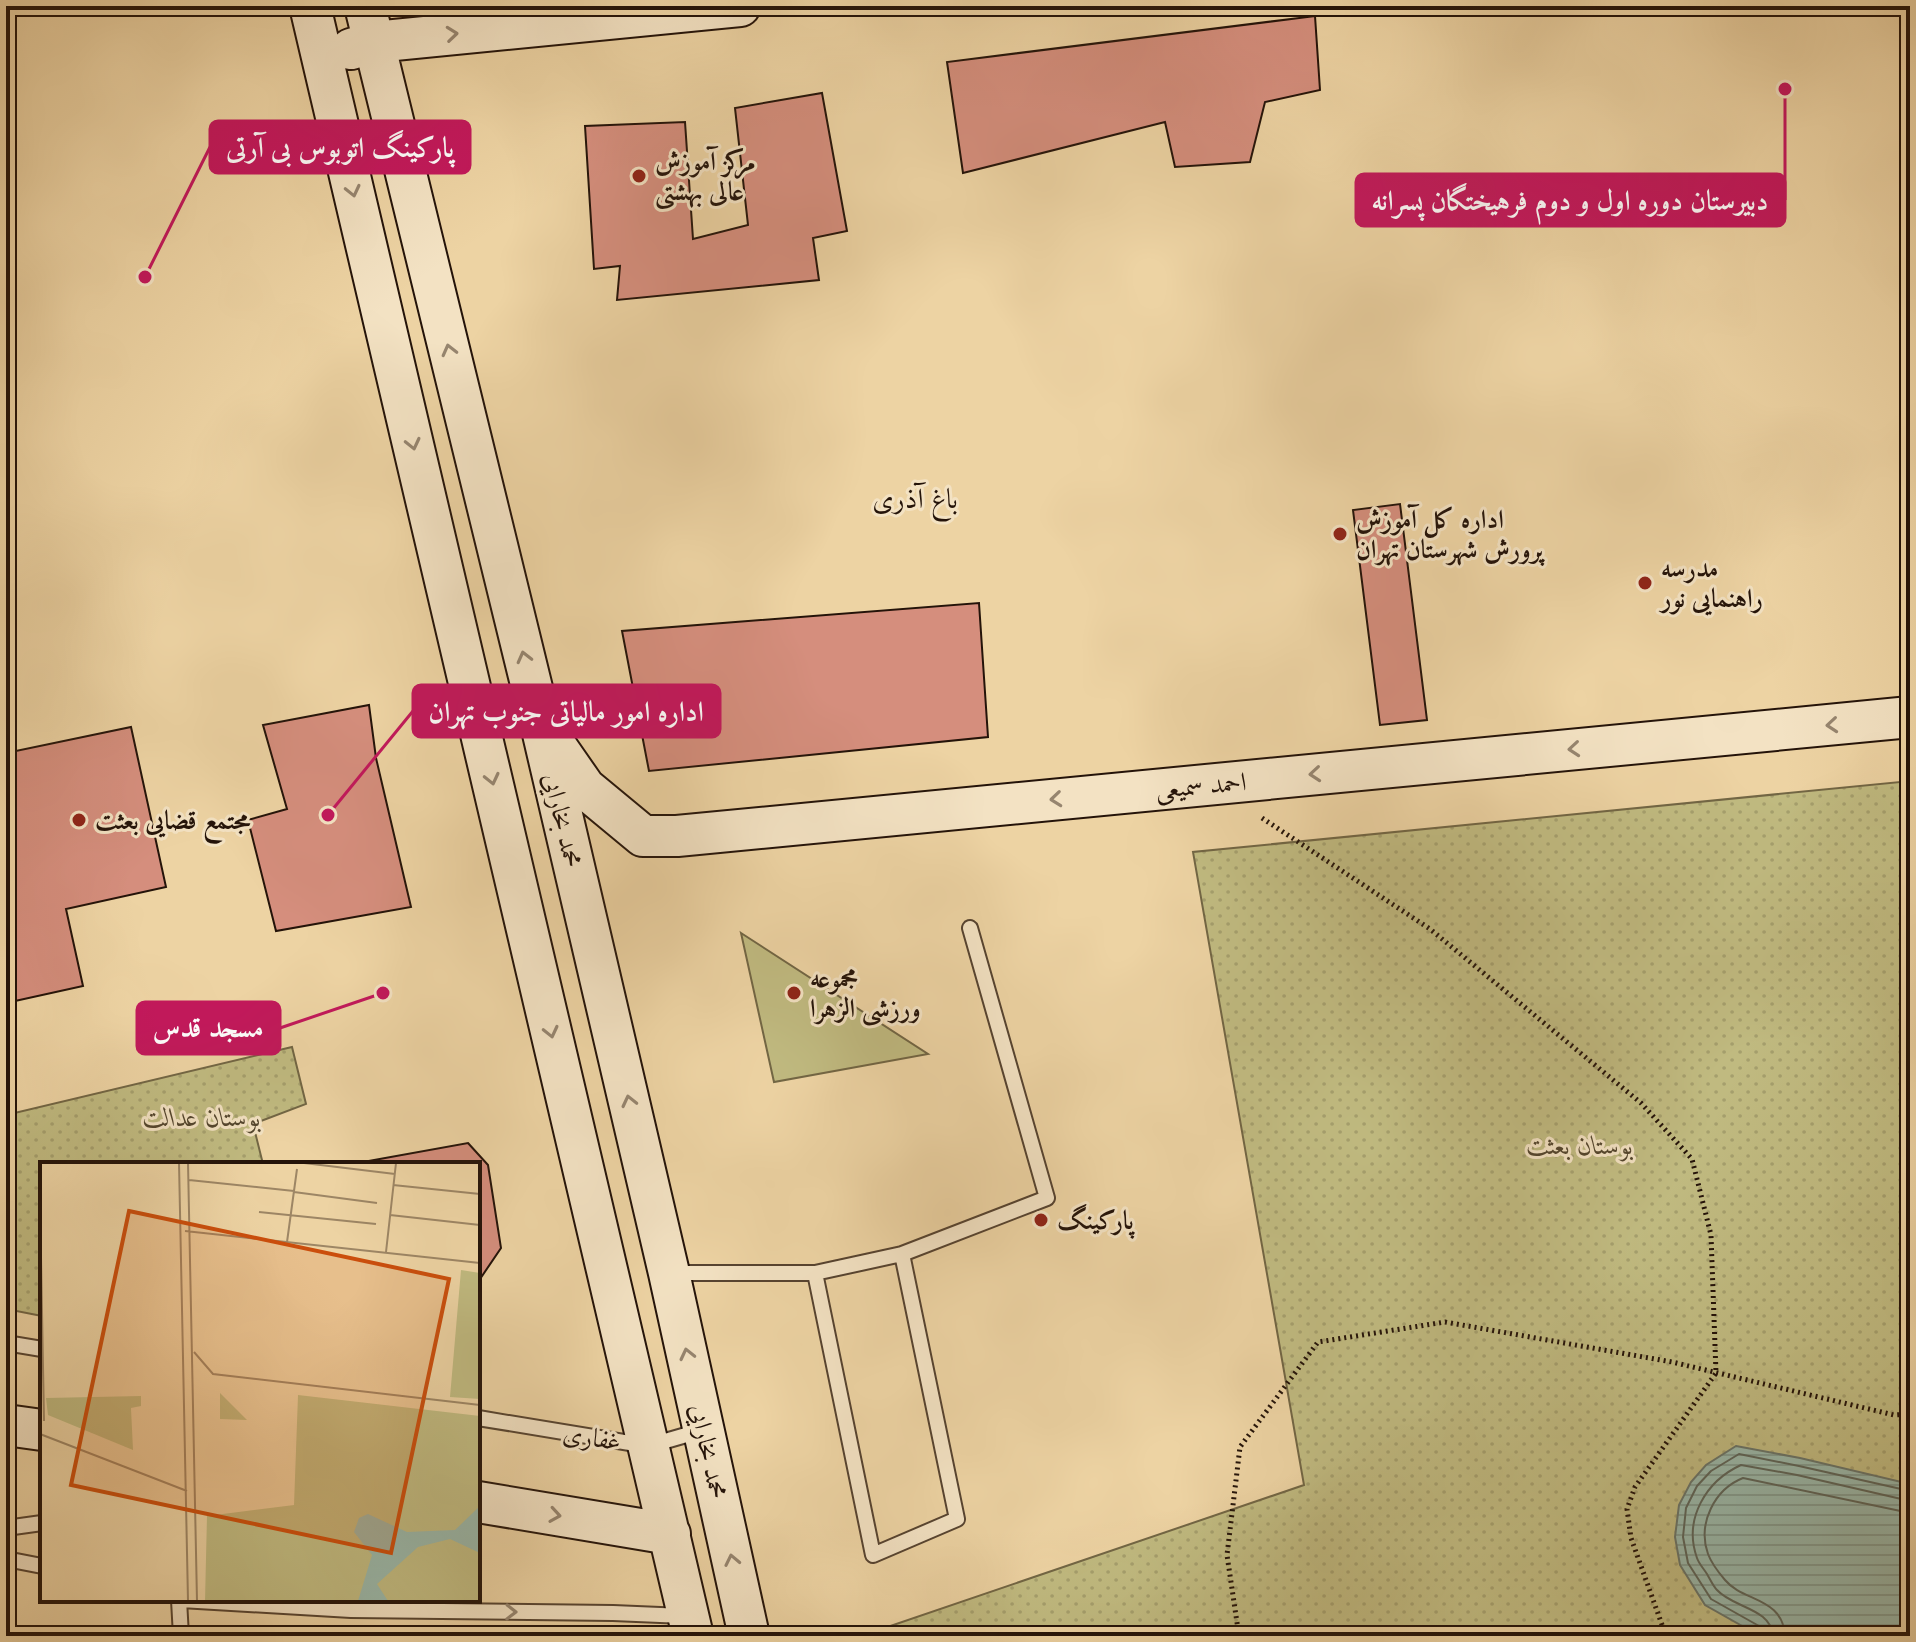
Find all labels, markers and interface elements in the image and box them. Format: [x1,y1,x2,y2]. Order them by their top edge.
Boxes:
one-way arrow [445,26,458,43]
callout: پارکینگ اتوبوس بی آرتی [210,121,470,173]
text: پارکینگ اتوبوس بی آرتی [225,129,456,168]
place label: مرکز آموزش عالی بهشتی [655,145,755,210]
marker: مرکز آموزش عالی بهشتی [630,167,648,185]
callout: دبیرستان دوره اول و دوم فرهیختگان پسرانه [1356,174,1785,226]
text: دبیرستان دوره اول و دوم فرهیختگان پسرانه [1372,182,1768,225]
one-way arrow [344,184,361,197]
one-way arrow [441,344,458,357]
one-way arrow [404,437,421,450]
district label: باغ آذری [872,481,958,522]
place label: اداره کل آموزش پرورش شهرستان تهران [1356,503,1545,566]
marker: اداره کل آموزش پرورش شهرستان تهران [1331,525,1349,543]
place label: مدرسه راهنمایی نور [1658,552,1763,616]
marker: مدرسه راهنمایی نور [1636,574,1654,592]
one-way arrow [516,651,533,664]
callout: اداره امور مالیاتی جنوب تهران [413,685,720,737]
text: اداره امور مالیاتی جنوب تهران [428,694,704,730]
one-way arrow [1825,716,1838,733]
one-way arrow [1567,741,1580,758]
street label: احمد سمیعی [1154,765,1248,807]
one-way arrow [1308,765,1321,782]
street label: محمد بخارایی [536,770,589,871]
one-way arrow [482,772,499,785]
one-way arrow [1049,790,1062,807]
place label: مجتمع قضایی بعثت [95,804,251,844]
marker: مجتمع قضایی بعثت [70,811,88,829]
place label: مجموعه ورزشی الزهرا [810,962,921,1026]
marker: مجموعه ورزشی الزهرا [785,984,803,1002]
callout: مسجد قدس [137,1002,280,1054]
text: مسجد قدس [152,1010,264,1044]
one-way arrow [542,1025,559,1038]
one-way arrow [621,1095,638,1108]
park label: بوستان عدالت [143,1101,261,1134]
park label: بوستان بعثت [1527,1129,1633,1162]
inset map [40,1162,480,1602]
place label: پارکینگ [1057,1203,1136,1239]
marker: پارکینگ [1032,1211,1050,1229]
one-way arrow [679,1348,696,1362]
street label: محمد بخارایی [682,1401,735,1501]
street label: غفاری [561,1417,623,1457]
one-way arrow [548,1505,562,1522]
one-way arrow [724,1553,741,1567]
one-way arrow [505,1603,518,1620]

